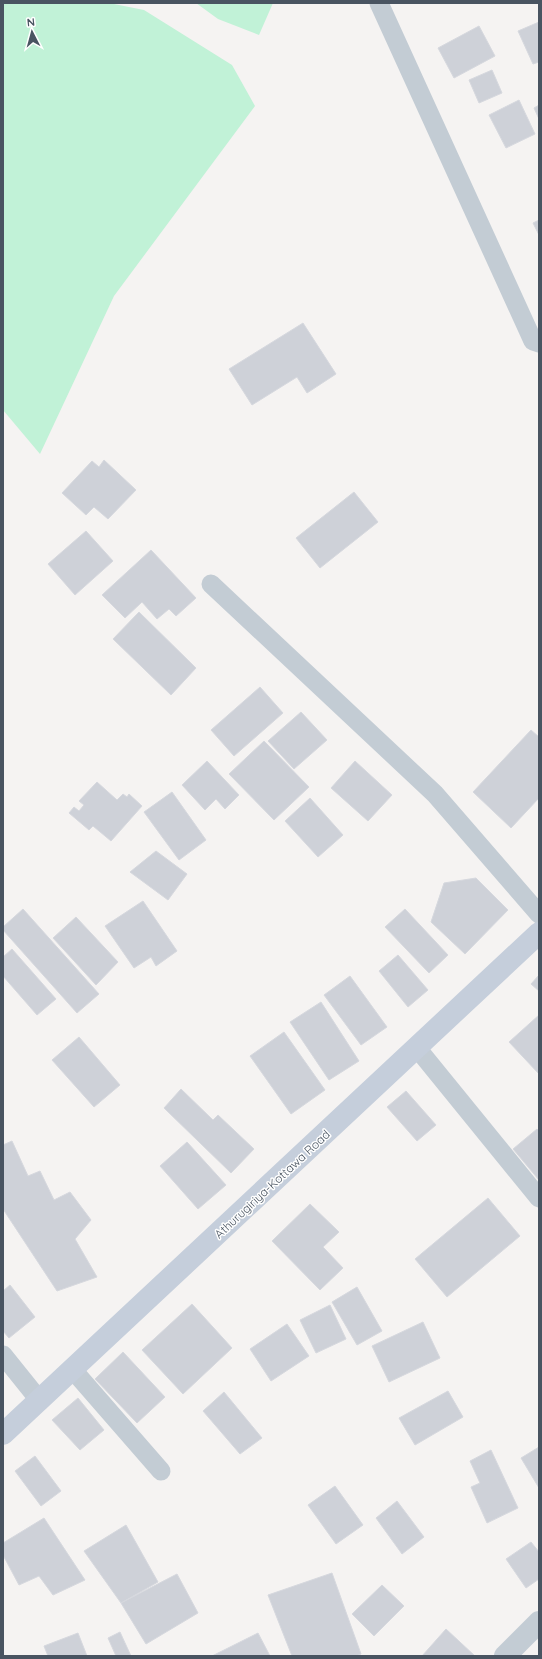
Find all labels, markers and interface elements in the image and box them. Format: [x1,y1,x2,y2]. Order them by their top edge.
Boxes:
north arrow [12,12,52,52]
text: N [26,15,36,29]
street label: Athurugiriya-Kottawa Road [211,1126,333,1242]

